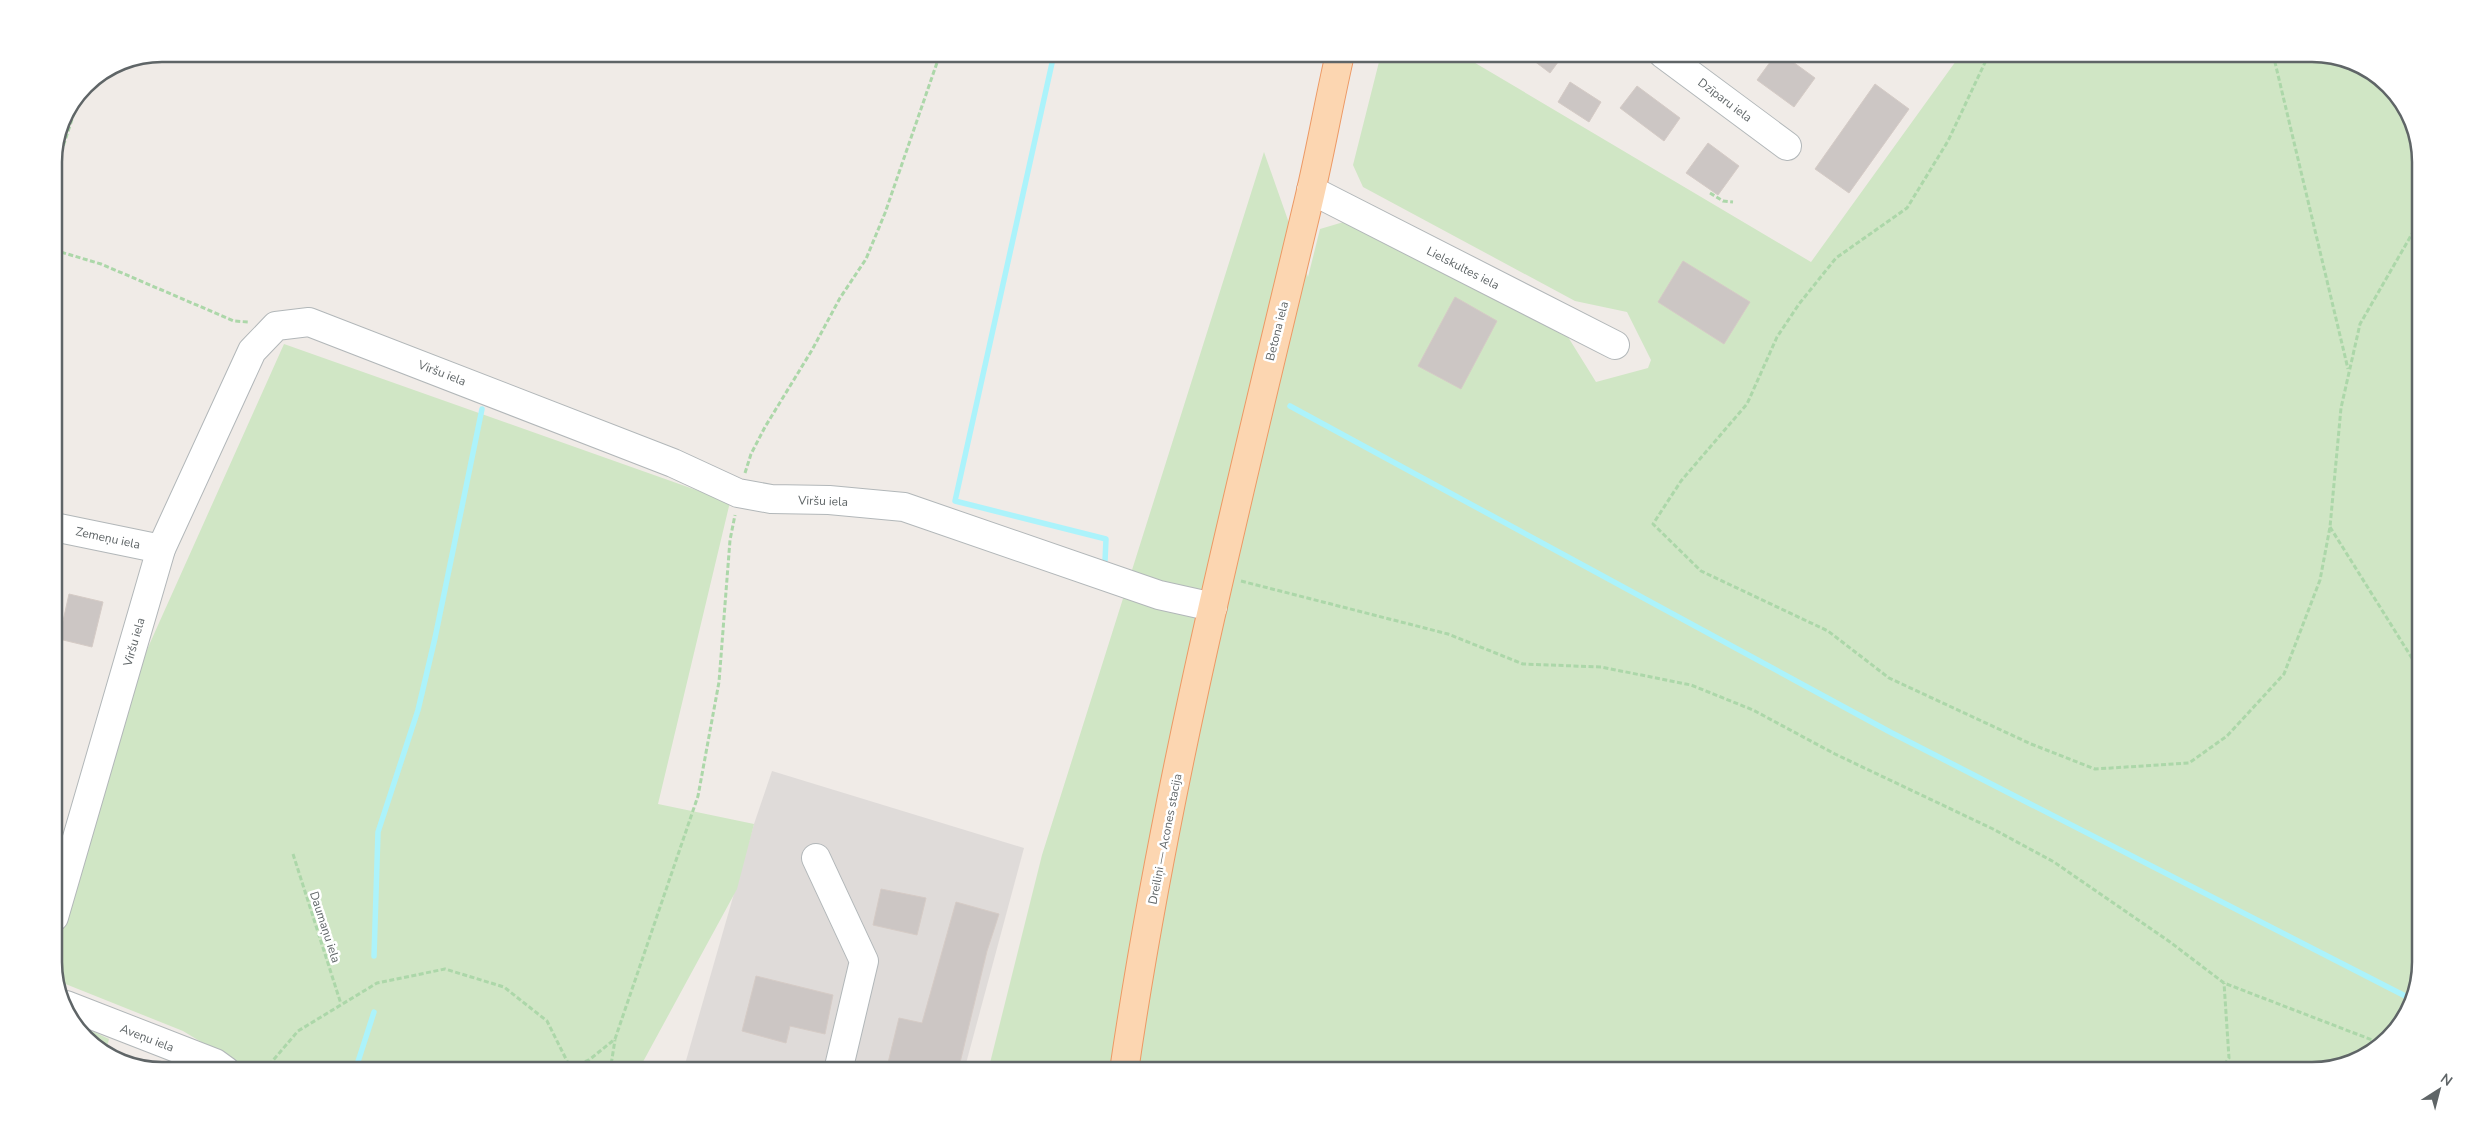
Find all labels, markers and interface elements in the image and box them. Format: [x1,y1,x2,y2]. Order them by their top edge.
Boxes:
street label: Dzīparu iela [1695,74,1755,126]
street label: Lielskultes iela [1424,243,1502,293]
street label: Betona iela [1262,300,1292,362]
street label: Viršu iela [415,356,468,389]
street label: Viršu iela [797,492,848,510]
street label: Zemeņu iela [74,523,142,553]
street label: Viršu iela [119,616,149,669]
street label: Dreiliņi — Acones stacija [1144,772,1186,906]
street label: Daumaņu iela [306,889,344,965]
street label: Aveņu iela [118,1020,176,1056]
north arrow [2414,1065,2464,1115]
text: N [2437,1069,2456,1091]

